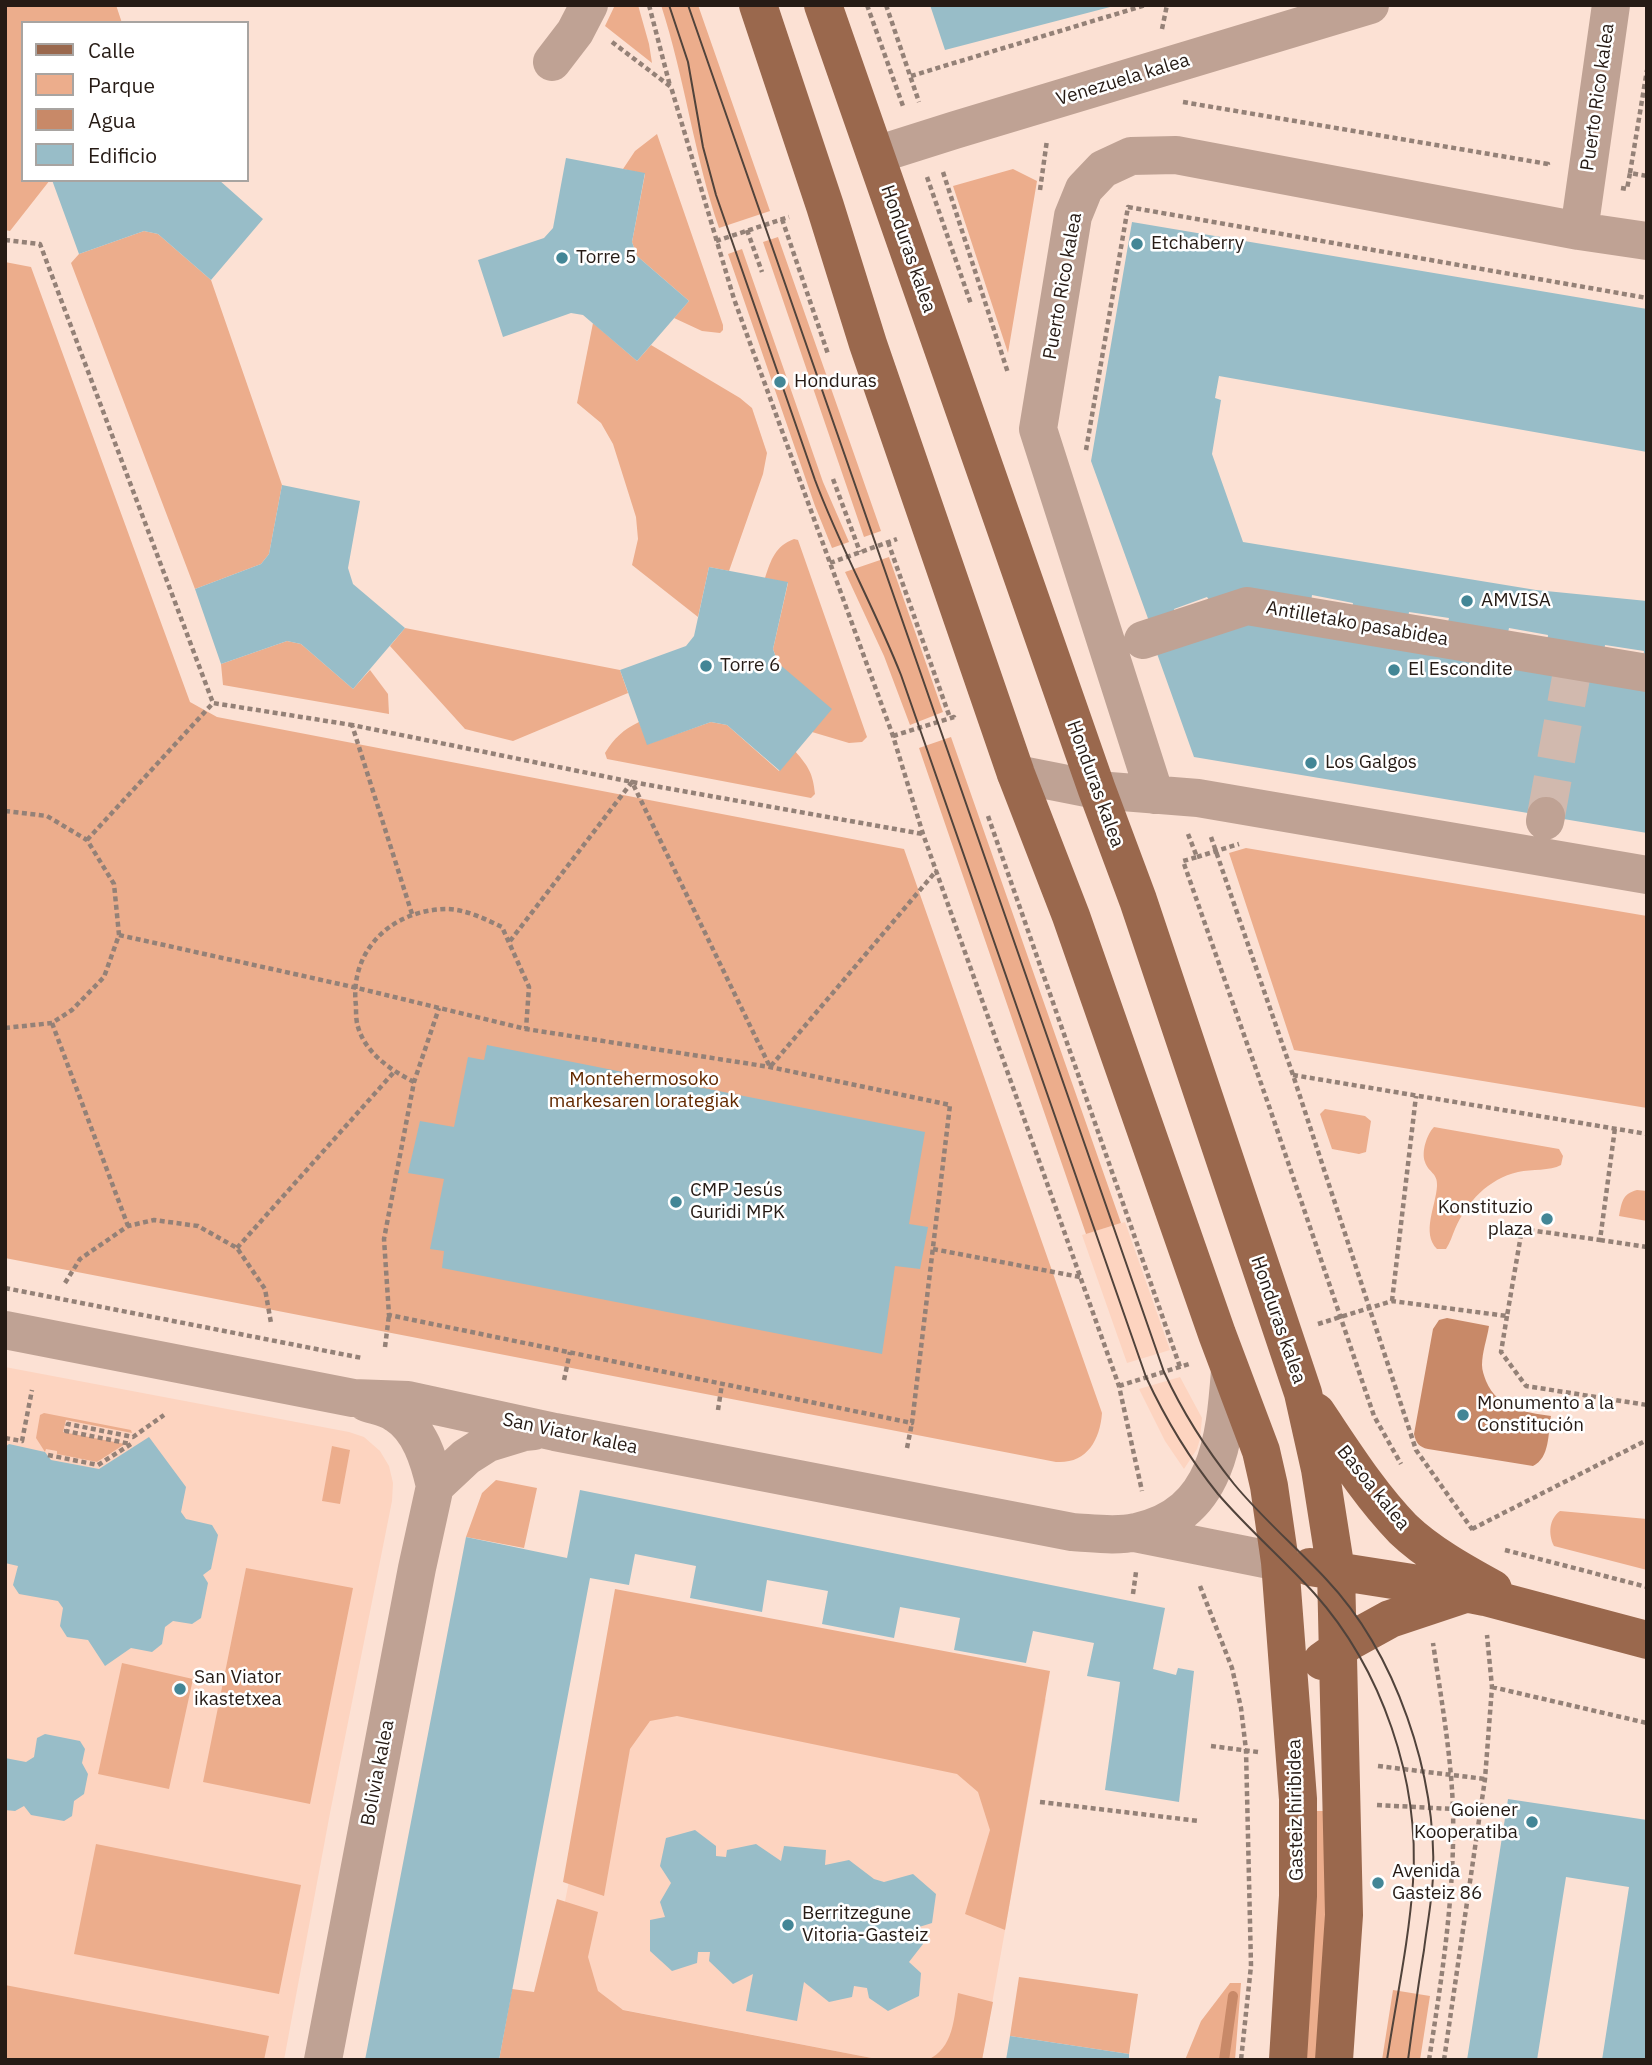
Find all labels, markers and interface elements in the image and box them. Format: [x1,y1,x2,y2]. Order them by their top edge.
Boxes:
legend [21,21,248,182]
street label: Puerto Rico kalea [1576,22,1620,172]
text: Calle [88,36,135,64]
street label: Venezuela kalea [1054,49,1192,111]
text: Parque [88,71,155,99]
text: Agua [88,106,136,134]
text: Edificio [88,141,157,169]
street label: Honduras kalea [876,182,940,316]
street label: Puerto Rico kalea [1039,211,1087,361]
place label: Etchaberry [1151,233,1244,255]
marker: Etchaberry [1129,236,1145,252]
place label: Torre 5 [576,247,636,269]
marker: Torre 5 [554,250,570,266]
place label: Honduras [794,371,877,393]
marker: Honduras [772,374,788,390]
place label: AMVISA [1481,590,1551,612]
marker: AMVISA [1459,593,1475,609]
street label: Antilletako pasabidea [1264,597,1450,651]
place label: Torre 6 [720,655,780,677]
marker: Torre 6 [698,658,714,674]
place label: El Escondite [1408,659,1513,681]
marker: El Escondite [1386,662,1402,678]
street label: Honduras kalea [1061,717,1129,851]
place label: Los Galgos [1325,752,1417,774]
marker: Los Galgos [1303,755,1319,771]
park label: Montehermosoko markesaren lorategiak [549,1069,739,1113]
place label: CMP Jesús Guridi MPK [690,1180,785,1224]
marker: CMP Jesús Guridi MPK [668,1194,684,1210]
place label: Konstituzio plaza [1438,1197,1533,1241]
marker: Konstituzio plaza [1539,1211,1555,1227]
street label: Honduras kalea [1246,1253,1310,1387]
place label: Monumento a la Constitución [1477,1393,1614,1437]
marker: Monumento a la Constitución [1455,1407,1471,1423]
street label: San Viator kalea [500,1409,640,1459]
street label: Basoa kalea [1332,1441,1414,1535]
place label: San Viator ikastetxea [194,1667,282,1711]
marker: San Viator ikastetxea [172,1681,188,1697]
street label: Bolivia kalea [357,1718,399,1828]
street label: Gasteiz hiribidea [1283,1739,1309,1881]
place label: Goiener Kooperatiba [1414,1800,1518,1844]
marker: Goiener Kooperatiba [1524,1814,1540,1830]
place label: Avenida Gasteiz 86 [1392,1861,1482,1905]
marker: Avenida Gasteiz 86 [1370,1875,1386,1891]
place label: Berritzegune Vitoria-Gasteiz [802,1903,928,1947]
marker: Berritzegune Vitoria-Gasteiz [780,1917,796,1933]

